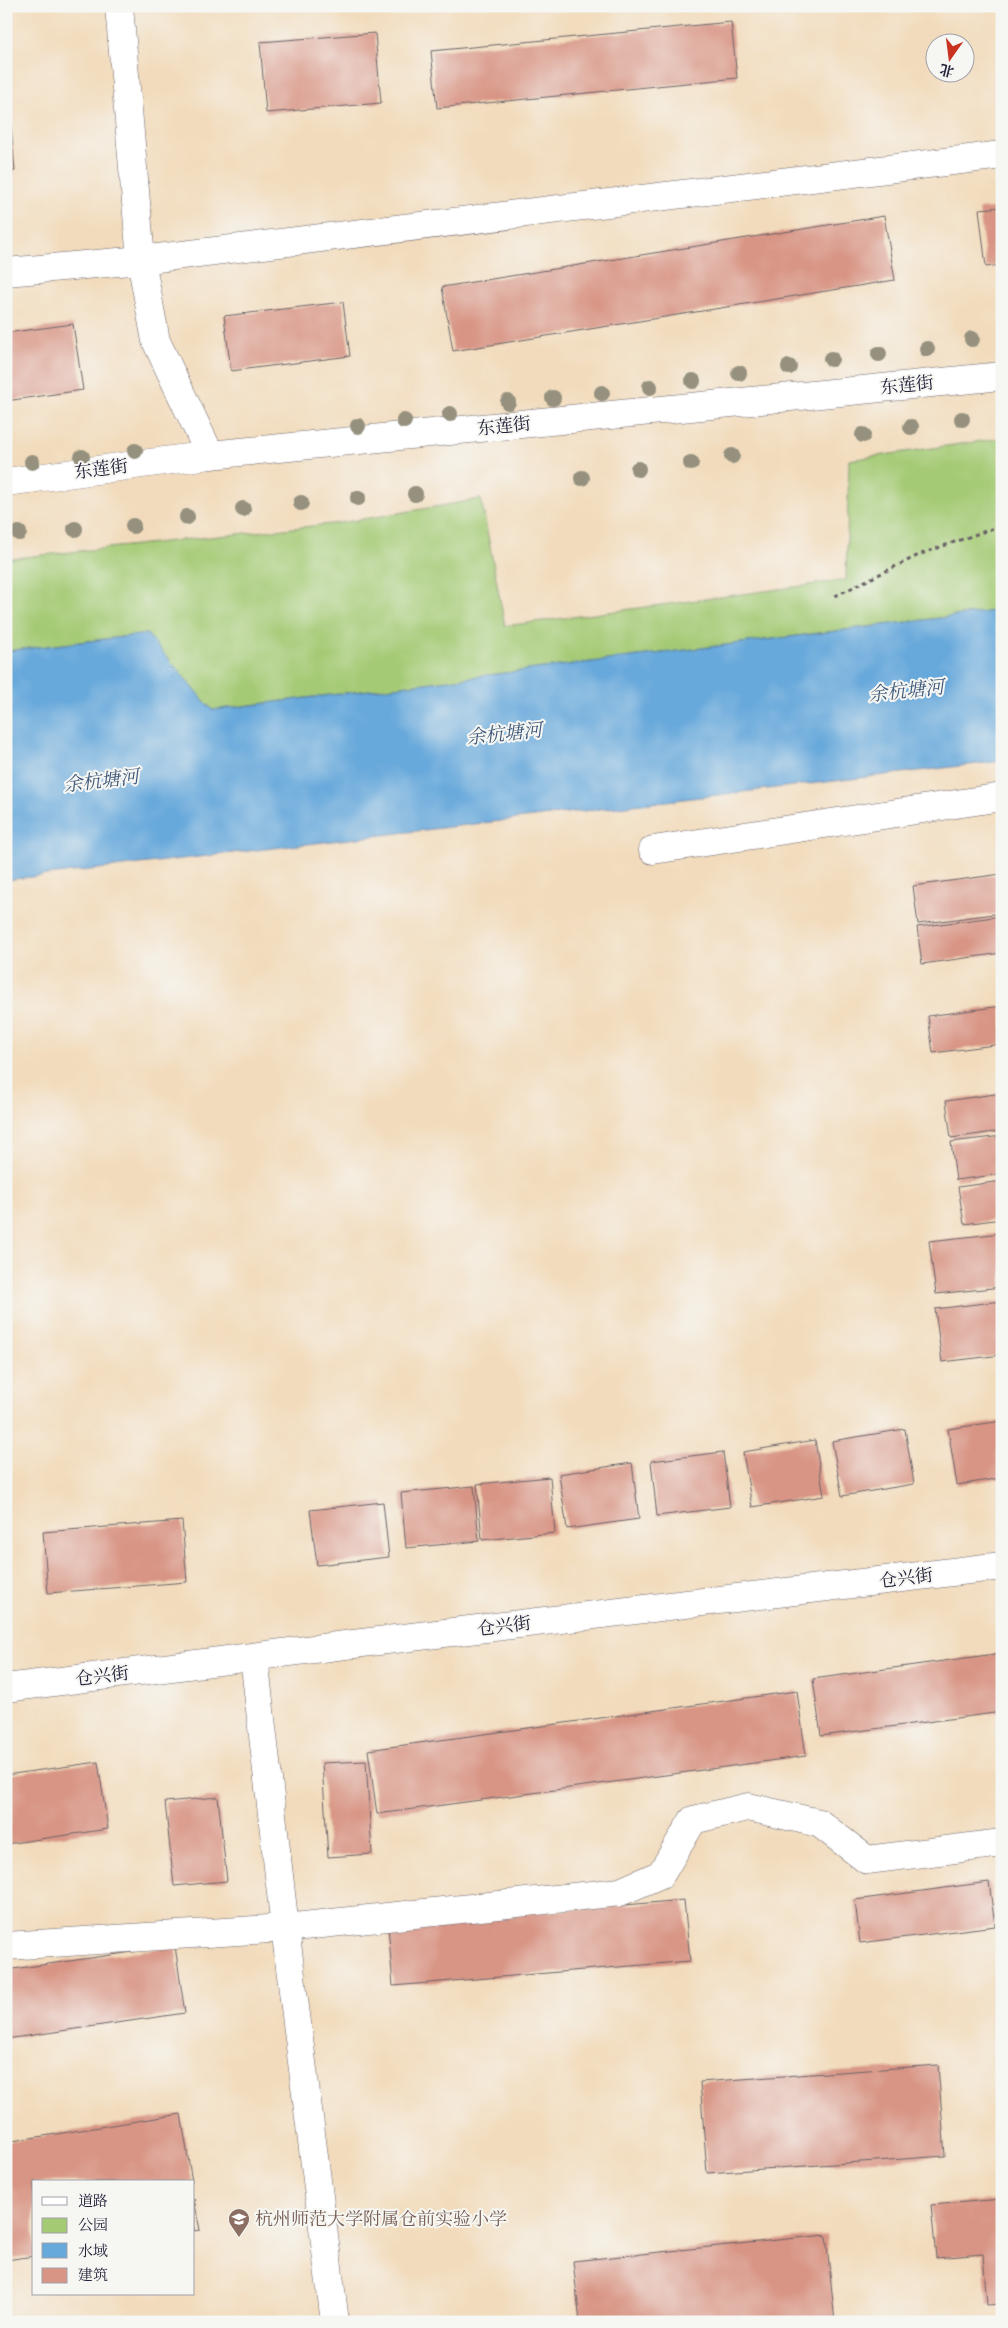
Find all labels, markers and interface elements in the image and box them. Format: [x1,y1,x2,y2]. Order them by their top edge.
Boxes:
north arrow [926,32,976,82]
text: 北 [938,60,956,80]
street label: 东莲街 [879,371,935,400]
street label: 东莲街 [476,412,532,441]
street label: 东莲街 [73,455,129,484]
water label: 余杭塘河 [867,675,948,707]
water label: 余杭塘河 [465,718,546,750]
water label: 余杭塘河 [62,764,143,798]
street label: 仓兴街 [878,1564,934,1593]
street label: 仓兴街 [476,1612,532,1641]
street label: 仓兴街 [74,1662,130,1691]
legend [32,2180,195,2296]
text: 道路 [78,2192,108,2211]
school or university icon: 杭州师范大学附属仓前实验小学 [227,2207,251,2238]
place label: 杭州师范大学附属仓前实验小学 [255,2208,507,2231]
text: 公园 [78,2216,108,2235]
text: 水域 [78,2242,108,2261]
text: 建筑 [78,2266,108,2285]

